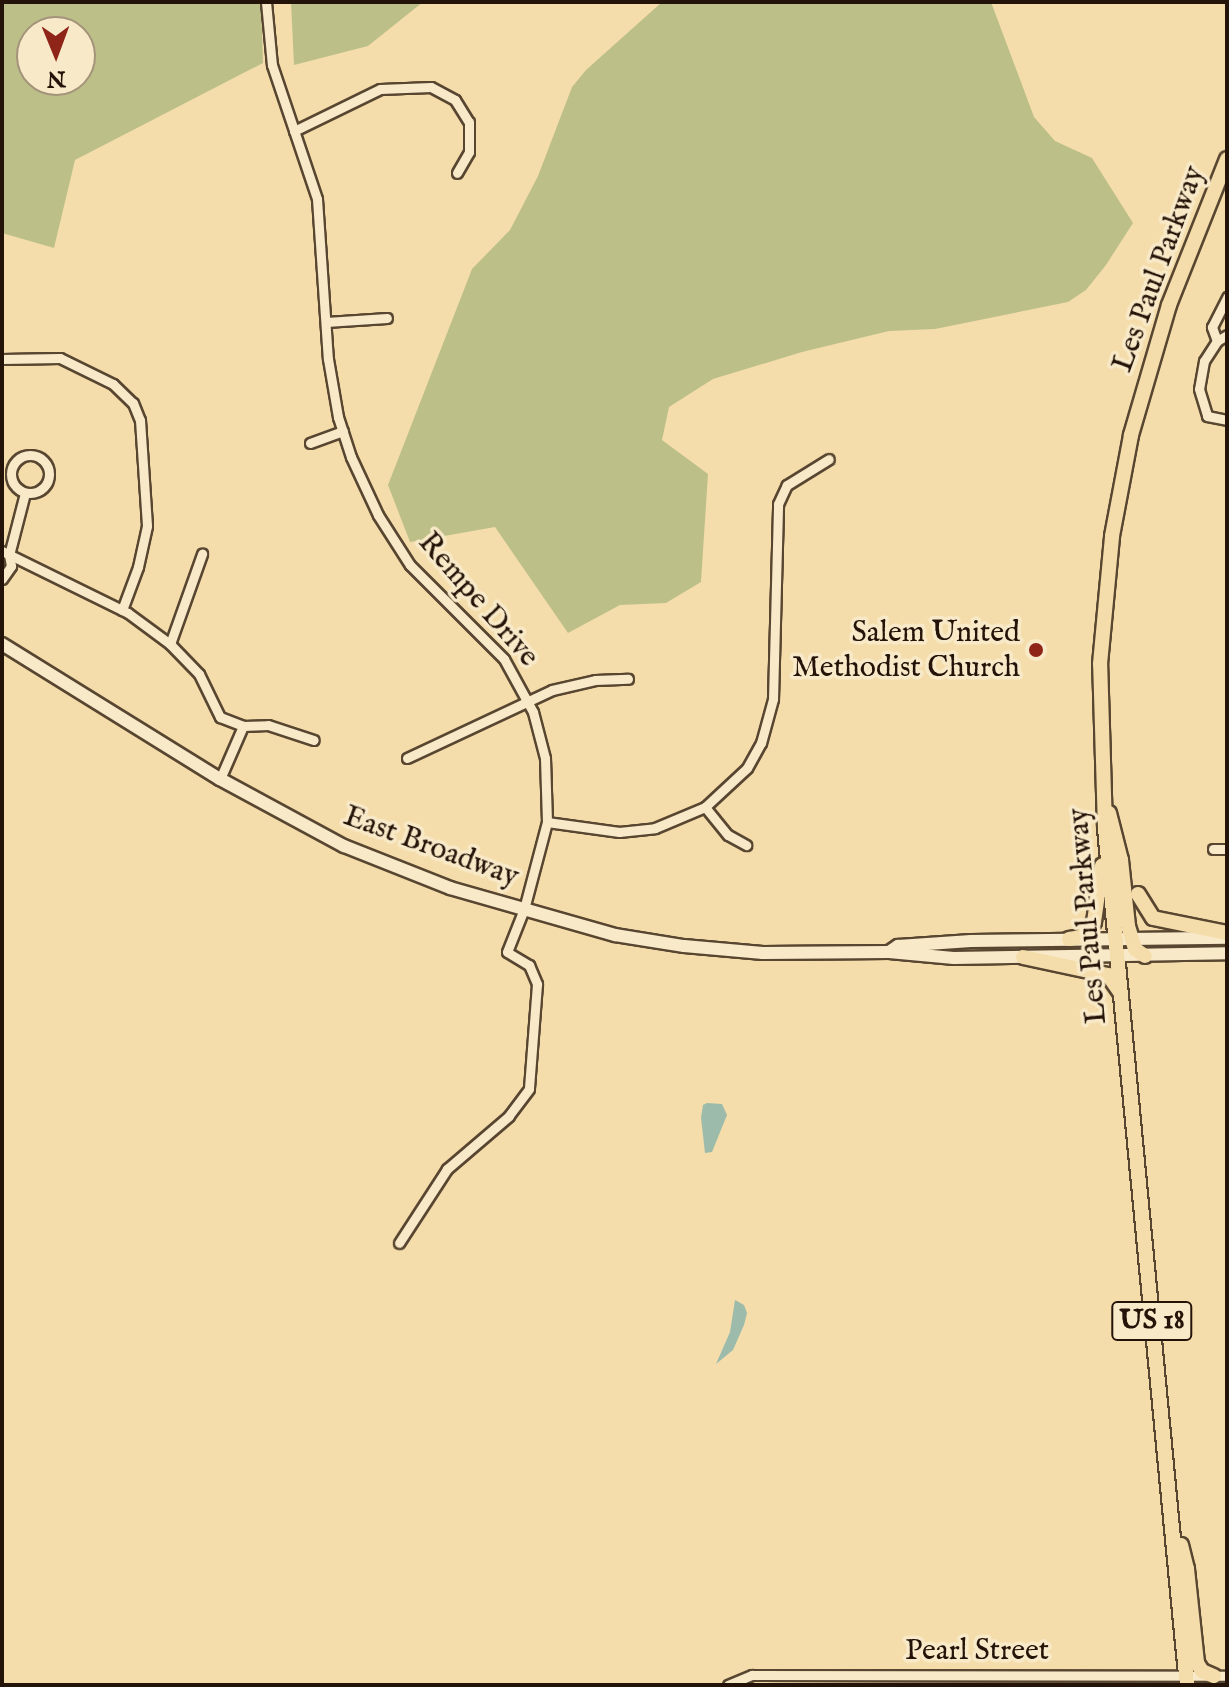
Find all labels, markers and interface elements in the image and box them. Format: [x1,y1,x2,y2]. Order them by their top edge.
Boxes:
north arrow [16,16,96,96]
text: N [47,64,66,92]
street label: Les Paul Parkway [1105,161,1213,377]
street label: Rempe Drive [410,526,546,674]
place label: Salem United Methodist Church [792,615,1020,686]
marker: Salem United Methodist Church [1027,641,1045,659]
street label: East Broadway [338,799,524,895]
street label: Les Paul Parkway [1061,806,1115,1026]
road number: US 18 [1110,1297,1194,1345]
street label: Pearl Street [905,1633,1049,1669]

